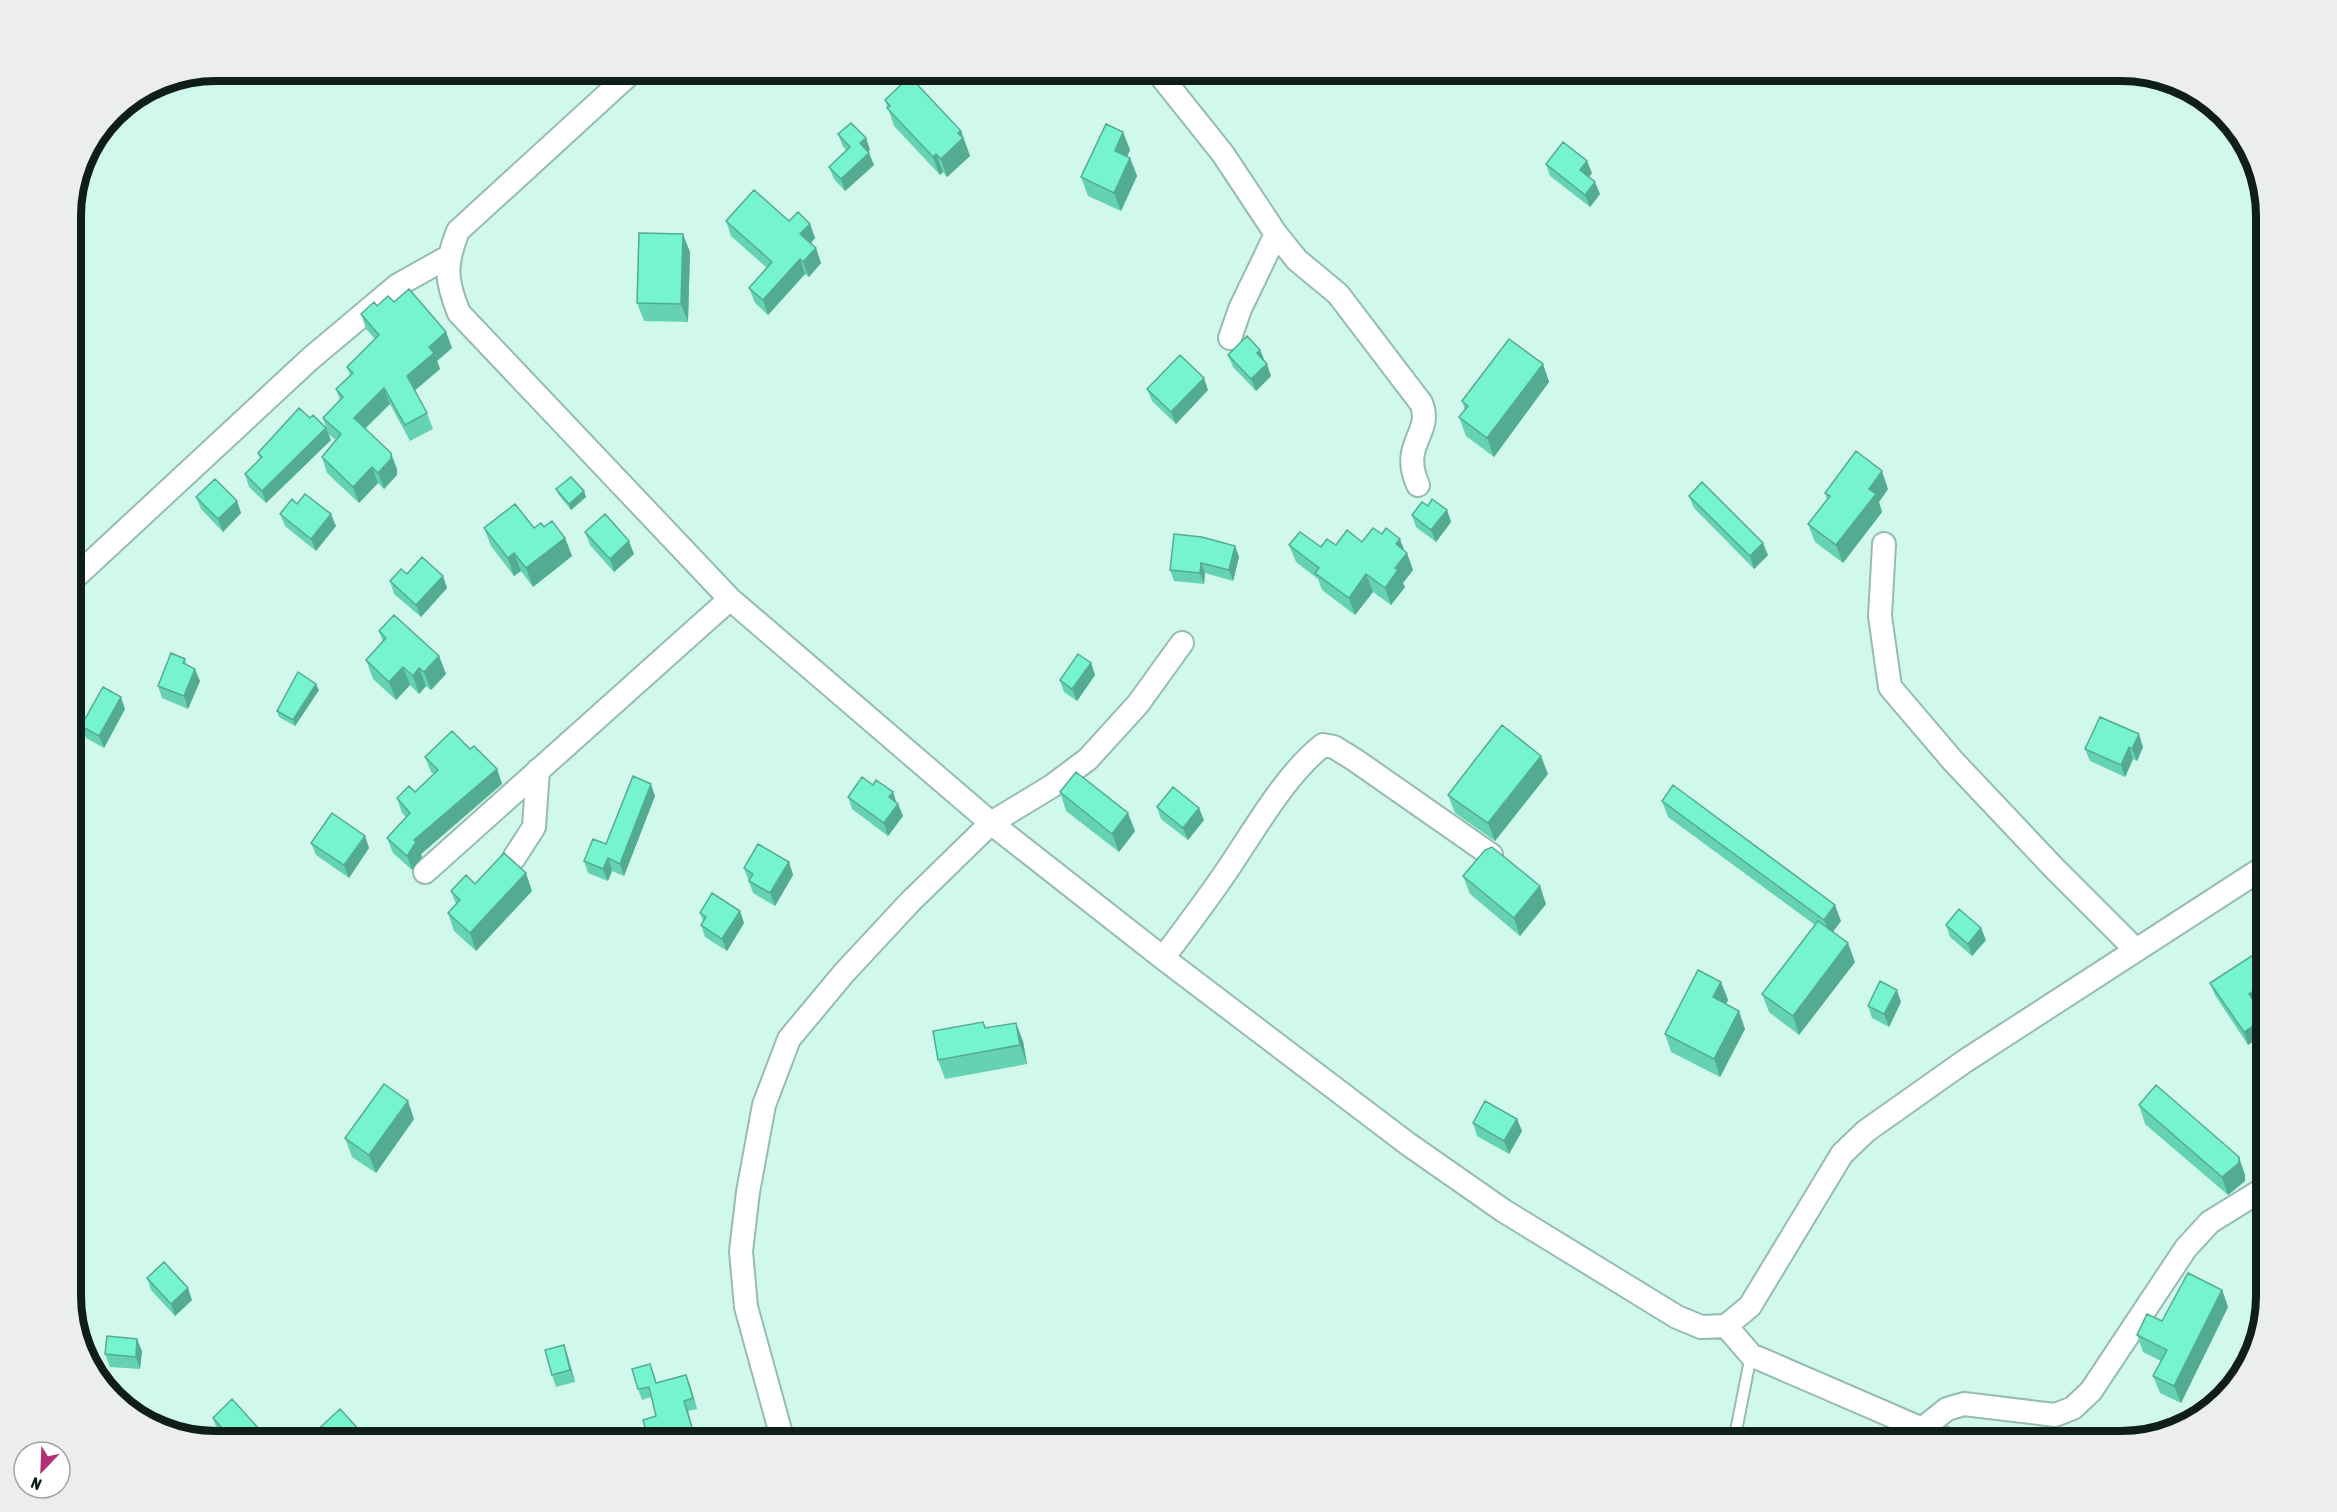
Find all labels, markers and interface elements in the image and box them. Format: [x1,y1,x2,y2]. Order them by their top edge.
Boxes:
north arrow [12,1440,72,1500]
text: N [28,1474,44,1494]

